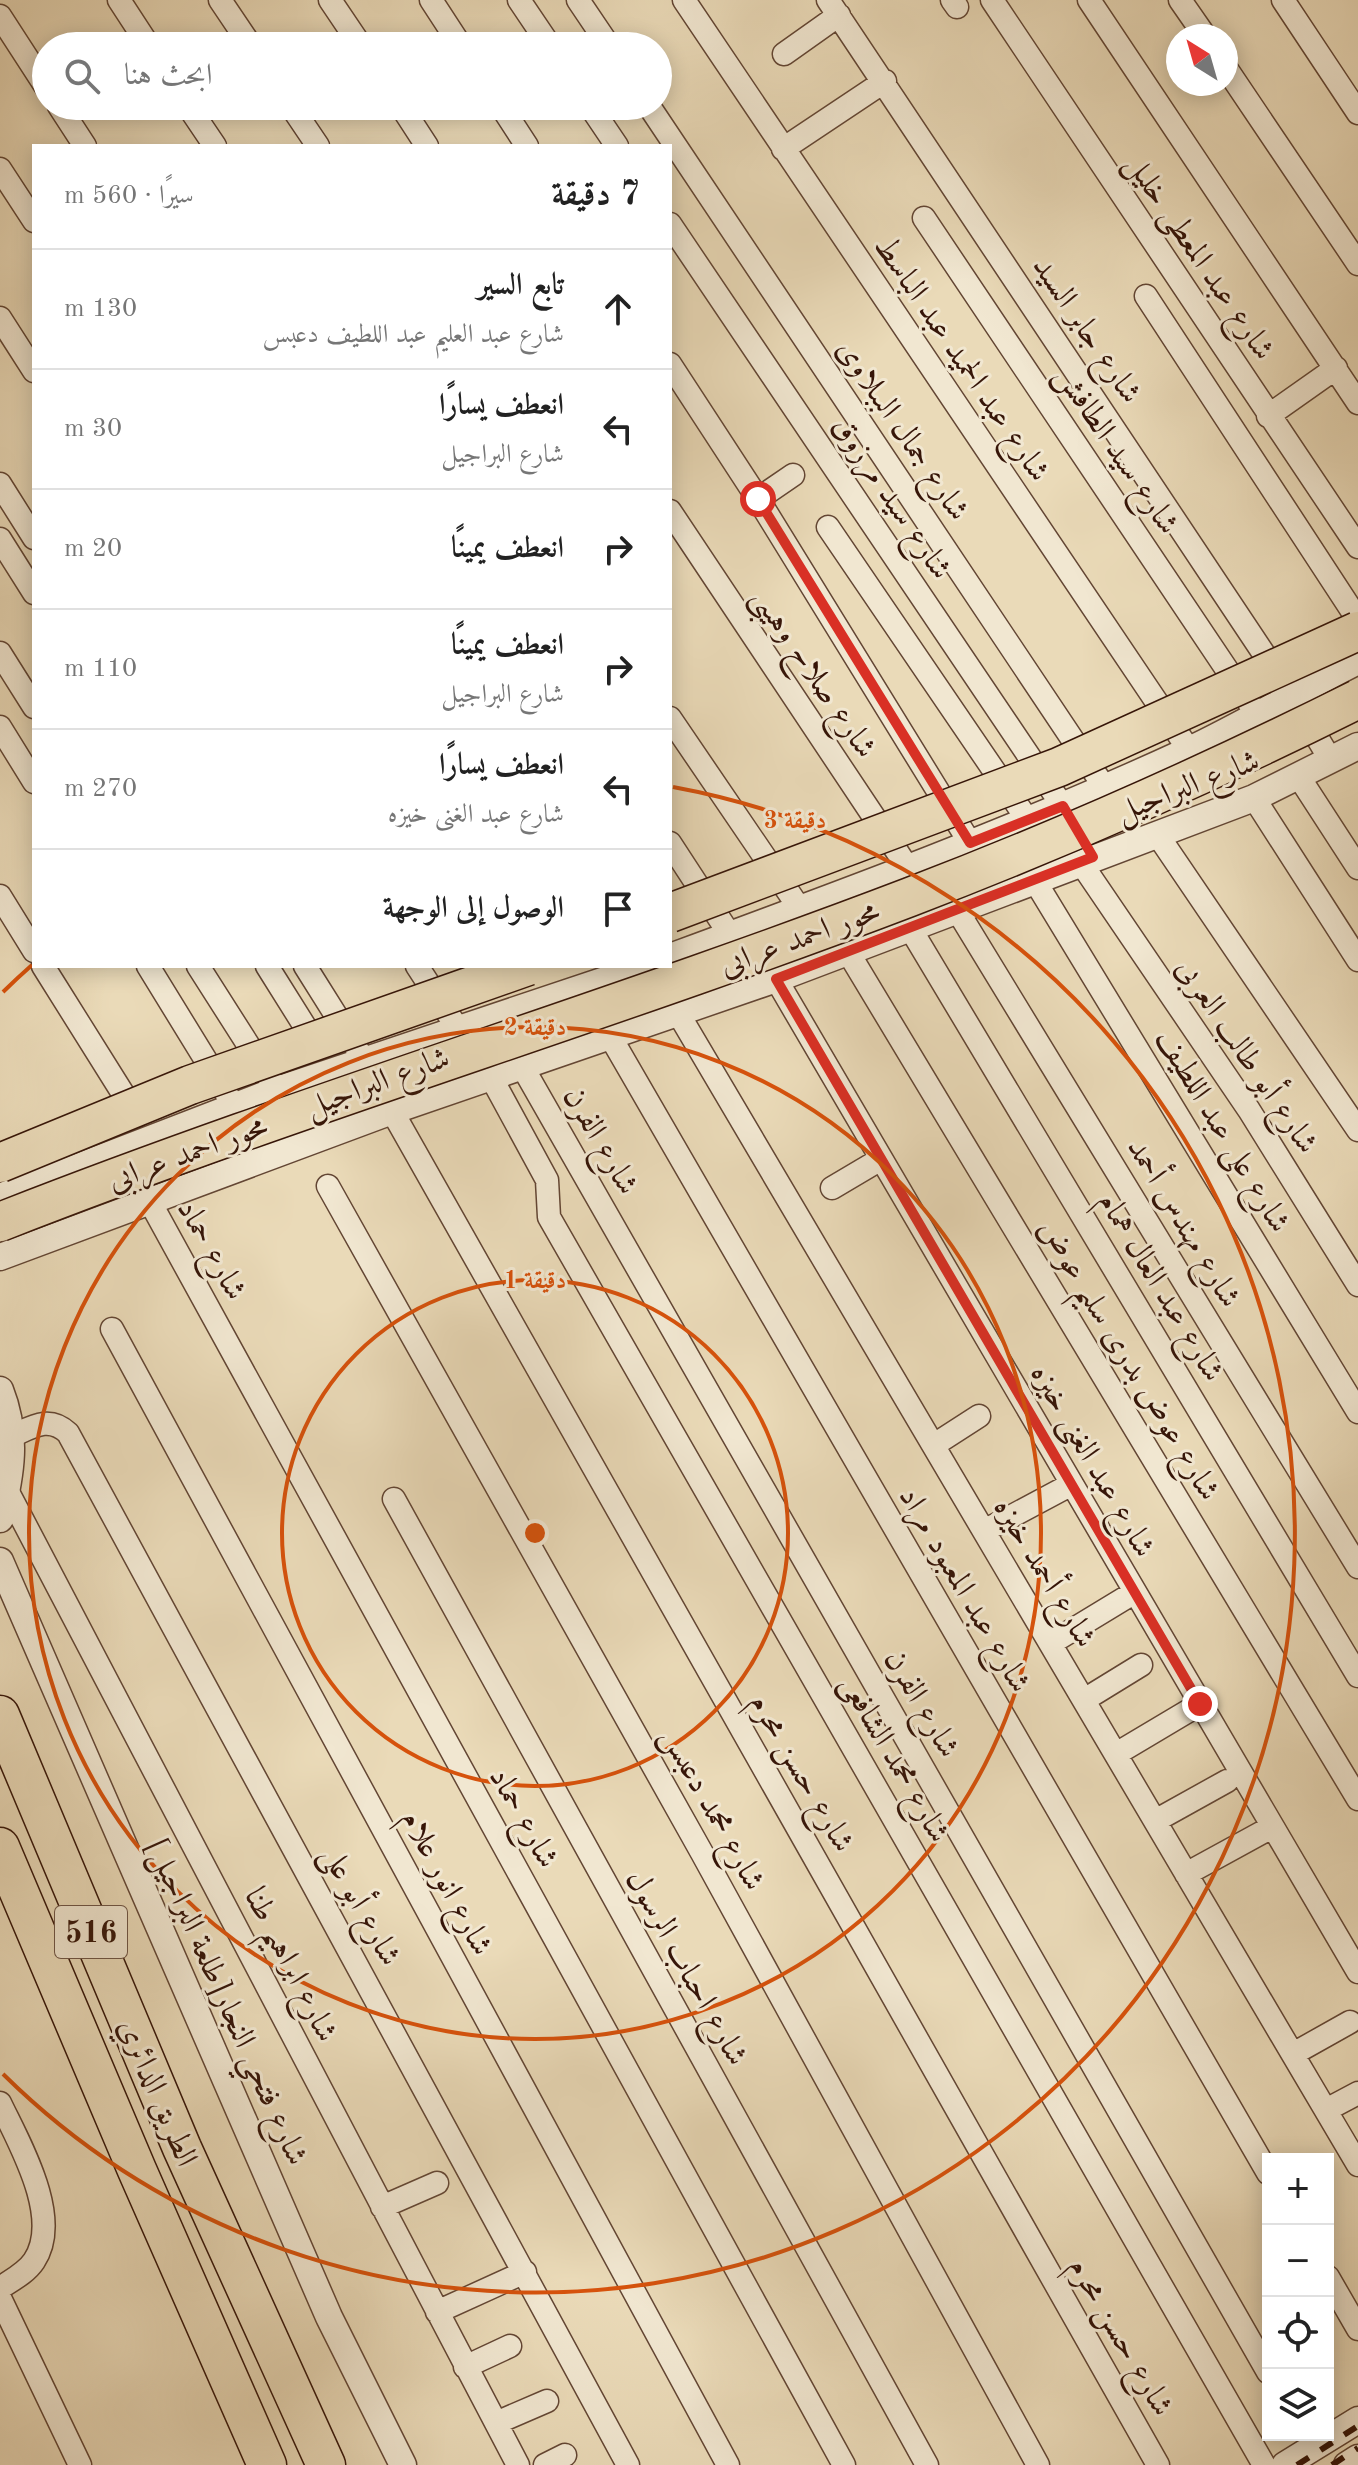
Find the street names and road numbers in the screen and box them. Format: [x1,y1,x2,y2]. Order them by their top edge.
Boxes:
street label: شارع عبد المعطى خليل [1111,149,1279,371]
street label: شارع عبد الحميد عبد الباسط [860,231,1055,493]
street label: شارع جابر السيد [1018,252,1146,414]
street label: شارع جمال الببلاوى [823,334,974,532]
street label: شارع سيد الطافش [1041,360,1184,545]
street label: شارع سيد مرزوق [818,412,956,590]
street label: شارع صلاح وهيبى [737,583,881,770]
street label: شارع البراجيل [1112,746,1267,837]
street label: محور احمد عرابى [716,896,885,987]
street label: شارع أبو طالب العربى [1162,948,1330,1165]
street label: شارع على عبد اللطيف [1141,1024,1295,1243]
street label: شارع البراجيل [302,1043,457,1132]
street label: شارع الفرن [549,1082,643,1205]
street label: محور احمد عرابى [104,1111,273,1202]
street label: شارع مهندس أحمد [1113,1129,1253,1318]
street label: شارع عبد العال همام [1083,1187,1228,1392]
street label: شارع حماد [163,1195,251,1310]
street label: شارع عوض بدرى سليم عوض [1020,1214,1224,1513]
street label: شارع عبد الغنى خيزه [1016,1360,1159,1567]
street label: شارع عبد المعبود مراد [885,1482,1035,1703]
street label: شارع أحمد خيزه [980,1489,1108,1658]
street label: شارع الفرن [870,1645,964,1768]
street label: شارع محمد الشافعى [826,1670,954,1853]
street label: شارع حسن محرم [734,1689,859,1863]
street label: شارع محمد دعبس [646,1722,769,1900]
street label: شارع حماد [475,1763,563,1878]
street label: شارع انور علام [386,1806,497,1966]
street label: شارع فتحي النجار[طلعة البراجيل] [128,1834,312,2175]
street label: شارع أبو على [306,1837,413,1976]
street label: شارع احباب الرسول [612,1865,753,2075]
street label: شارع ابراهيم طنا [225,1883,342,2053]
road number: 516 [55,1906,127,1958]
street label: الطريق الدائري [105,2015,202,2174]
street label: شارع حسن محرم [1053,2253,1178,2427]

